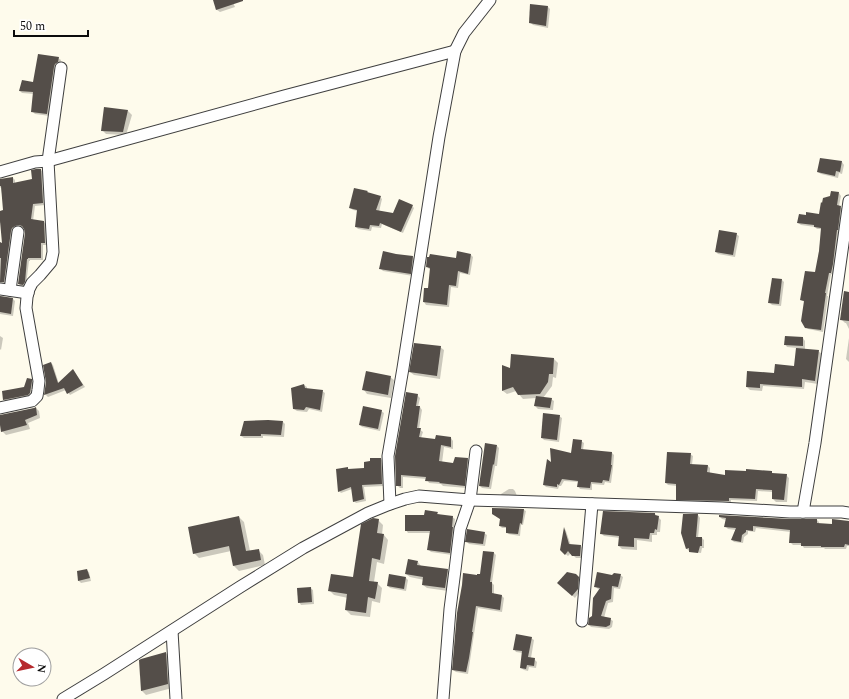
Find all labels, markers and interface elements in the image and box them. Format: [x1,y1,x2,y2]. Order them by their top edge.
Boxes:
scale bar [14,12,88,38]
text: 50 m [20,17,45,36]
north arrow [12,647,52,687]
text: N [32,663,50,674]

